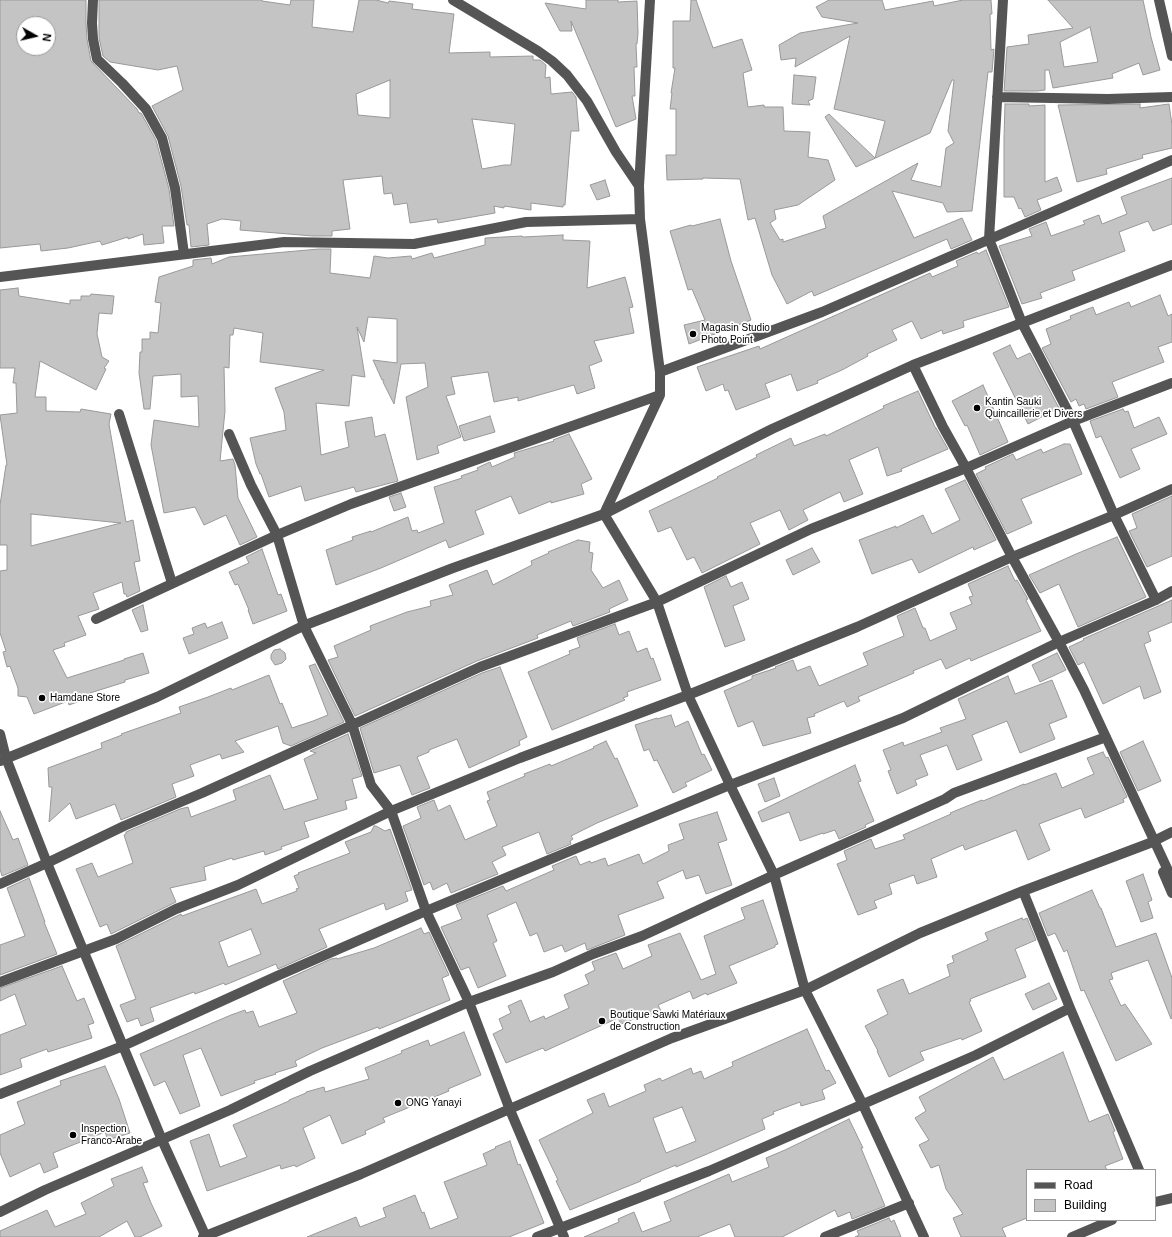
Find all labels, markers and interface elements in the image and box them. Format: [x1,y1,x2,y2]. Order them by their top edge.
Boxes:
north arrow [16,16,56,56]
text: N [40,33,53,42]
place label: Magasin Studio Photo Point [701,322,770,346]
marker: Magasin Studio Photo Point [688,329,698,339]
place label: Kantin Sauki Quincaillerie et Divers [985,396,1082,420]
marker: Kantin Sauki Quincaillerie et Divers [972,403,982,413]
place label: Hamdane Store [50,692,120,704]
marker: Hamdane Store [37,693,47,703]
place label: Boutique Sawki Matériaux de Construction [610,1009,726,1032]
marker: Boutique Sawki Matériaux de Construction [597,1016,607,1026]
place label: ONG Yanayi [406,1097,461,1109]
marker: ONG Yanayi [393,1098,403,1108]
place label: Inspection Franco-Arabe [81,1123,142,1146]
marker: Inspection Franco-Arabe [68,1130,78,1140]
legend [1026,1169,1156,1221]
text: Road [1064,1178,1093,1192]
text: Building [1064,1198,1107,1212]

